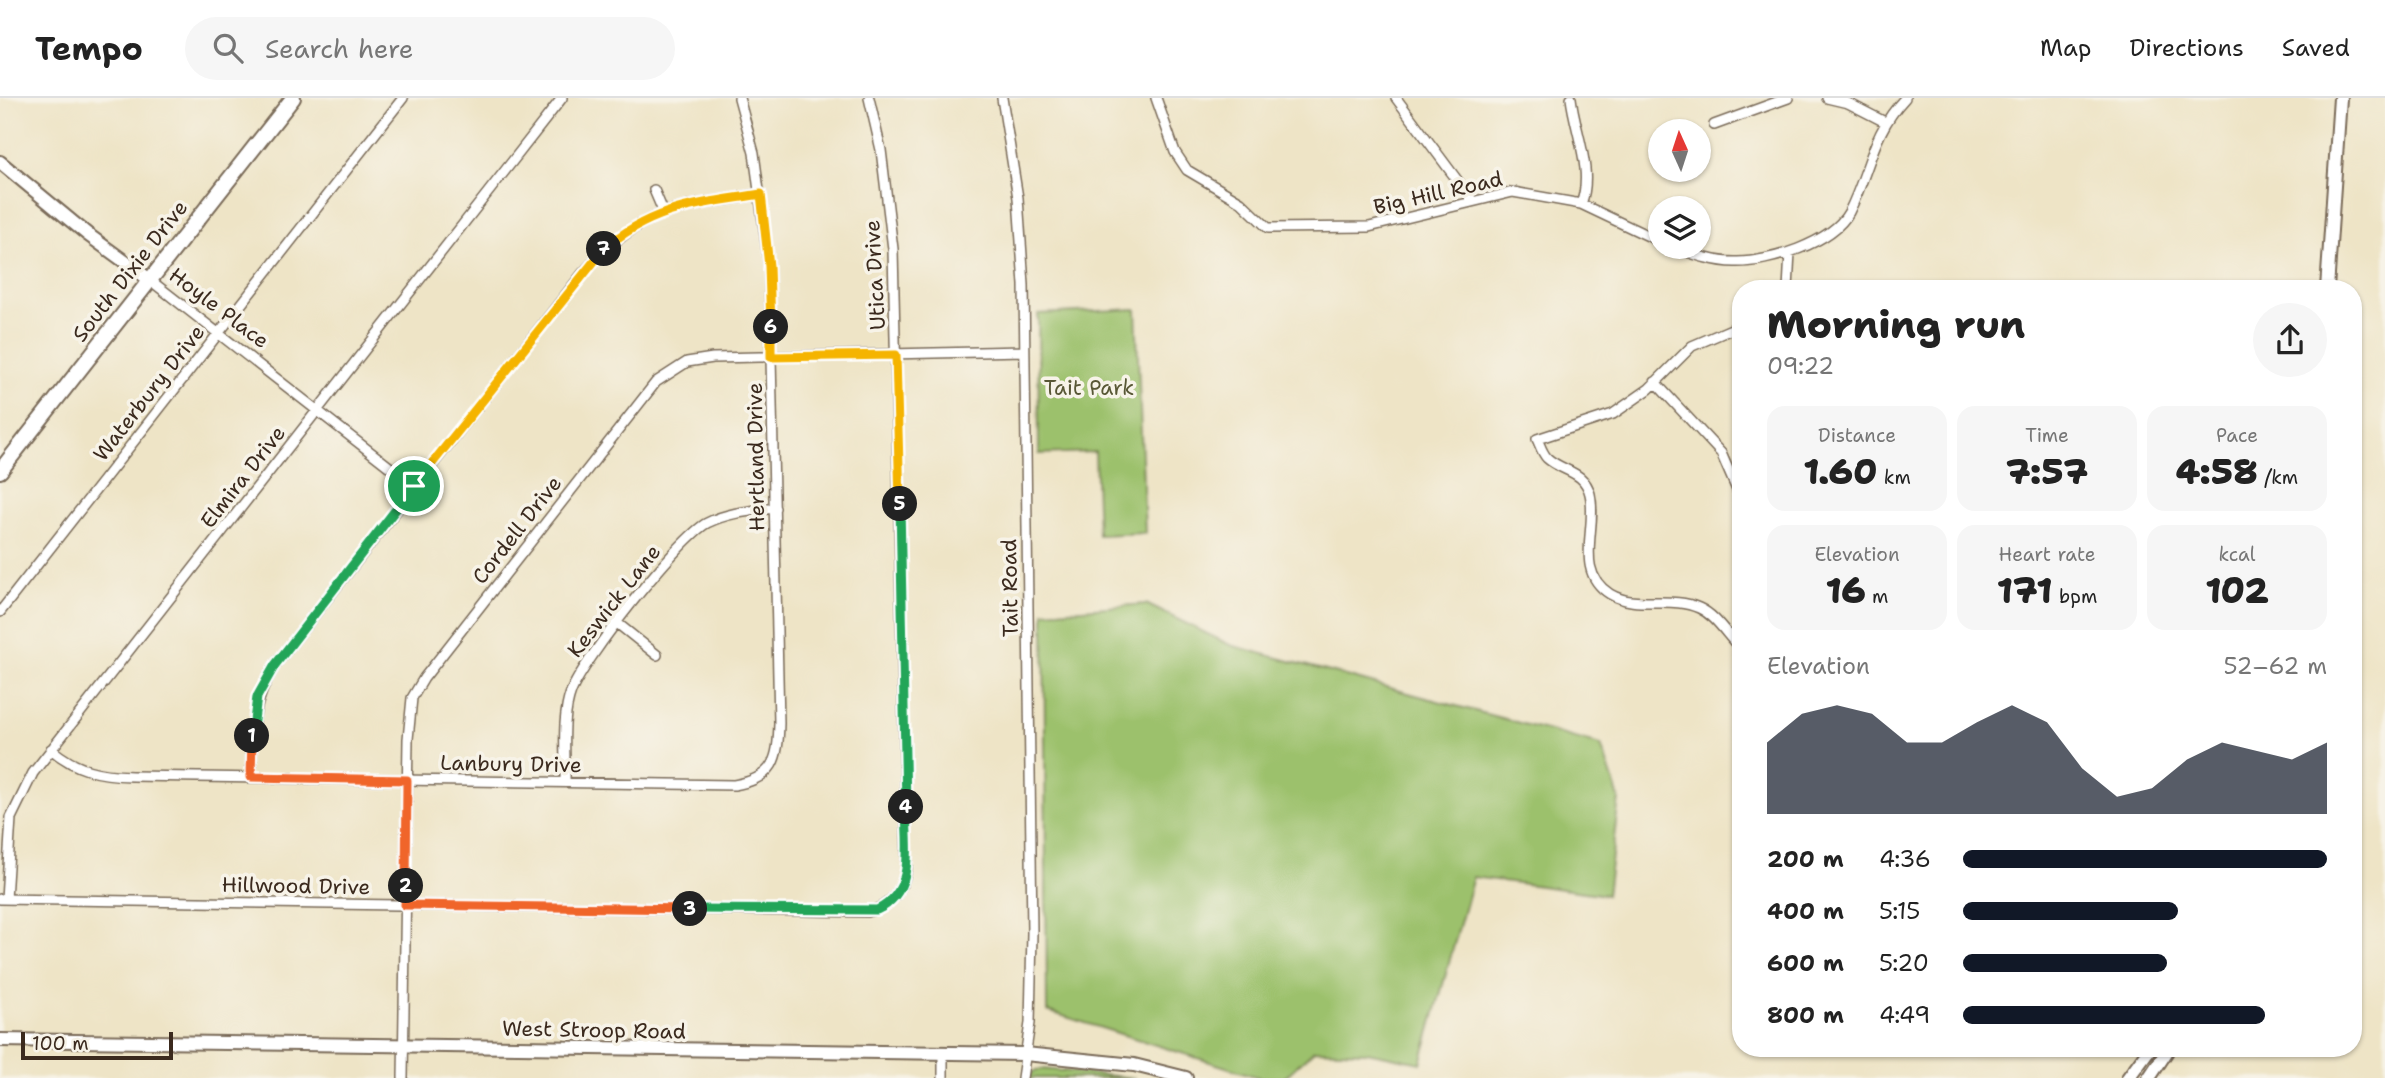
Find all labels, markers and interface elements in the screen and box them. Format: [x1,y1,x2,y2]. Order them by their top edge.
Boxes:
search box [185,17,675,80]
text: Tempo [35,26,143,71]
icon: search [209,29,247,67]
text: Search here [265,31,414,66]
text: Map [2040,32,2091,64]
text: Directions [2129,32,2244,64]
text: Saved [2282,32,2350,64]
north arrow [1648,119,1712,182]
map controls [1648,119,1711,259]
street label: Big Hill Road [1371,165,1505,221]
street label: South Dixie Drive [66,195,194,347]
button: layers [1648,196,1711,259]
street label: Utica Drive [858,219,892,331]
pin: 7 [586,232,622,266]
text: 7 [597,236,610,261]
street label: Hoyle Place [163,261,275,355]
text: Morning run [1767,299,2025,350]
button: share [2253,303,2327,377]
pin: 6 [754,310,788,344]
text: 6 [764,314,777,339]
street label: Waterbury Drive [87,319,211,467]
text: 09:22 [1767,351,1834,381]
park label: Tait Park [1044,374,1134,402]
street label: Hertland Drive [741,382,771,532]
street label: Elmira Drive [194,420,292,534]
text: Distance [1818,423,1896,448]
text: Time [2025,423,2069,448]
text: Pace [2216,423,2258,448]
text: 1.60 [1803,448,1877,495]
text: 7:57 [2006,448,2088,495]
text: 4:58 [2176,448,2258,495]
pin [384,456,444,516]
text: km [1877,465,1911,490]
text: /km [2258,465,2298,490]
icon: arrive [395,467,433,505]
street label: Cordell Drive [466,470,568,590]
pin: 5 [883,486,918,522]
text: 5 [894,491,905,516]
street label: Keswick Lane [561,539,667,663]
street label: Tait Road [995,539,1025,637]
text: Elevation [1814,542,1900,567]
text: Heart rate [1999,542,2095,567]
text: kcal [2219,542,2255,567]
text: 16 [1825,567,1866,614]
text: 171 [1997,567,2053,614]
text: 102 [2205,567,2269,614]
text: m [1866,584,1889,609]
text: bpm [2053,584,2097,609]
text: Elevation [1767,651,1870,681]
text: 52–62 m [2223,651,2327,681]
pin: 1 [234,718,270,754]
text: 1 [247,723,256,748]
street label: Lanbury Drive [440,749,582,779]
pin: 4 [888,790,923,824]
text: 4 [899,794,912,819]
text: 200 m [1767,844,1844,874]
text: 4:36 [1879,844,1931,874]
pin: 2 [388,868,424,904]
street label: Hillwood Drive [221,871,371,901]
text: 2 [399,873,412,898]
pin: 3 [672,892,708,926]
text: 3 [683,896,696,921]
text: 400 m [1767,896,1844,926]
text: 5:15 [1879,896,1920,926]
text: 600 m [1767,948,1844,978]
text: 5:20 [1879,948,1929,978]
text: 800 m [1767,1000,1844,1030]
text: 4:49 [1879,1000,1930,1030]
street label: West Stroop Road [502,1014,686,1046]
scale bar [21,1029,173,1061]
text: 100 m [32,1031,89,1056]

